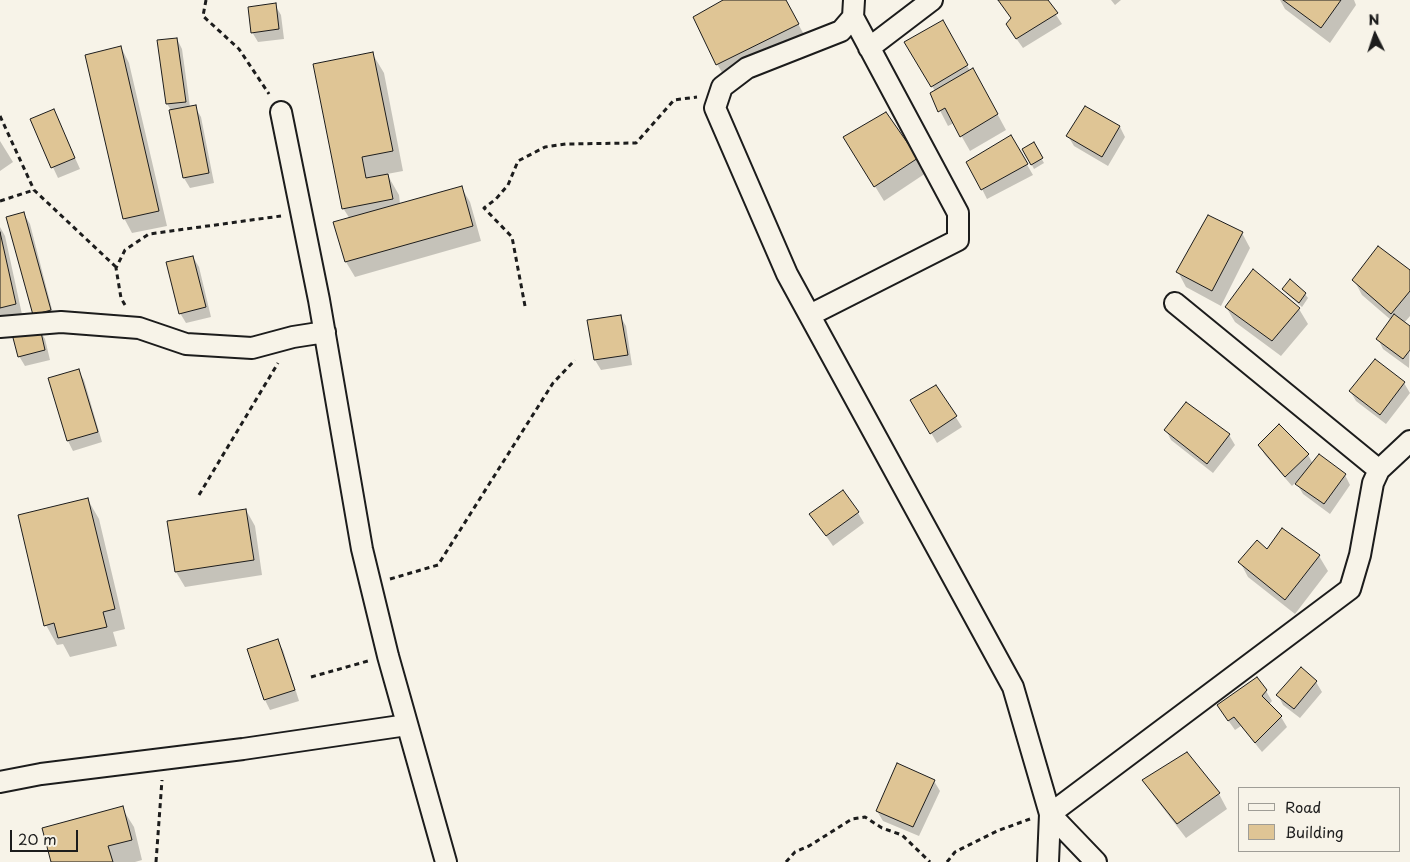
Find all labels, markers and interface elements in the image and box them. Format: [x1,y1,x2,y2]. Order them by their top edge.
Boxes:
text: N [1368,9,1380,30]
north arrow [1350,10,1400,60]
legend [1238,787,1400,852]
text: Road [1285,795,1321,818]
scale bar [12,820,80,852]
text: Building [1285,820,1344,843]
text: 20 m [18,827,57,850]

